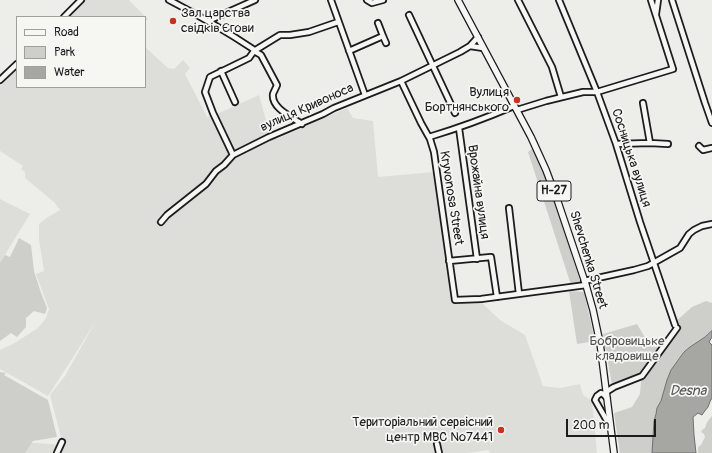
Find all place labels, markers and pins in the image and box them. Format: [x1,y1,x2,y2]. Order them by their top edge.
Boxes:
place label: Зал царства свідків Єгови [181,6,254,37]
marker: Зал царства свідків Єгови [168,16,178,26]
place label: Вулиця Бортнянського [425,85,509,116]
marker: Вулиця Бортнянського [512,95,522,105]
place label: Територіальний сервісний центр МВС №7441 [352,415,493,446]
marker: Територіальний сервісний центр МВС №7441 [496,425,506,435]

